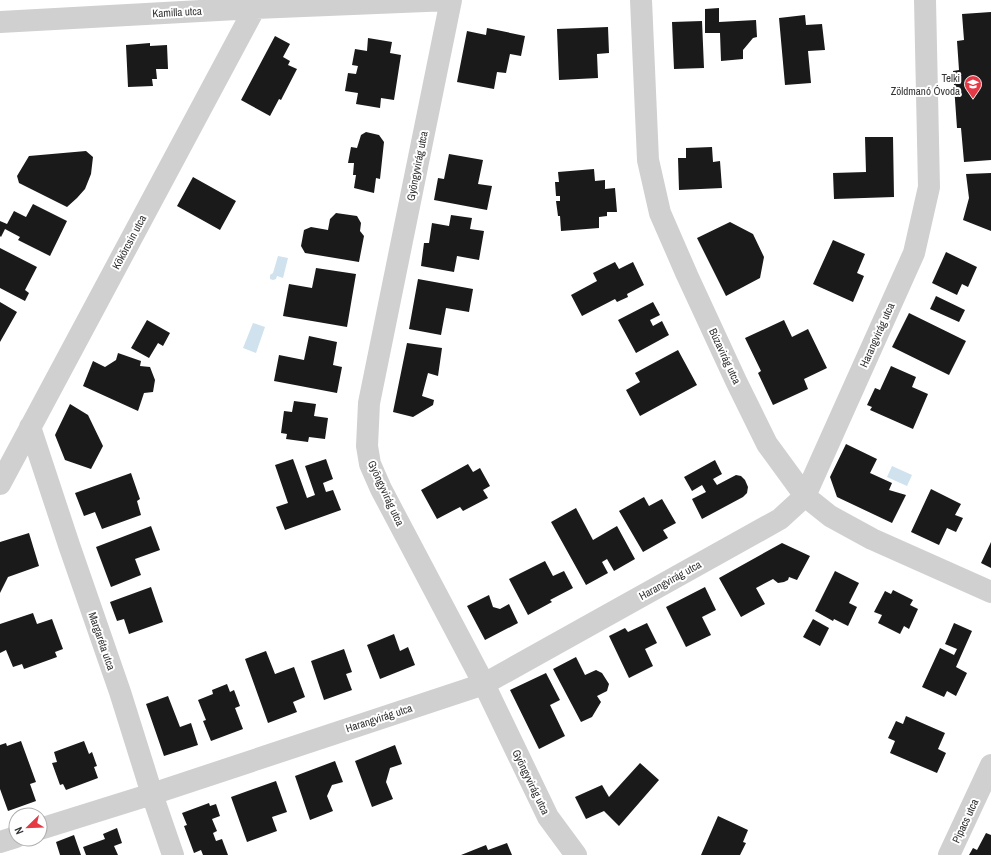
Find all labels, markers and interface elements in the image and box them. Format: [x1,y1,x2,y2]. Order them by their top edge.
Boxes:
street label: Kamilla utca [152,4,202,20]
place label: Telki Zöldmanó Óvoda [891,71,960,98]
school or university icon: Telki Zöldmanó Óvoda [963,74,983,99]
street label: Gyöngyvirág utca [403,130,431,202]
street label: Kökörcsin utca [109,212,149,272]
street label: Harangvirág utca [857,301,897,369]
street label: Búzavirág utca [706,326,744,386]
street label: Gyöngyvirág utca [365,458,407,528]
street label: Harangvirág utca [636,557,704,603]
street label: Margaréta utca [86,610,118,672]
street label: Harangvirág utca [344,701,414,735]
street label: Gyöngyvirág utca [509,747,553,817]
street label: Pipacs utca [949,797,981,845]
north arrow [8,807,48,847]
text: N [11,825,27,837]

